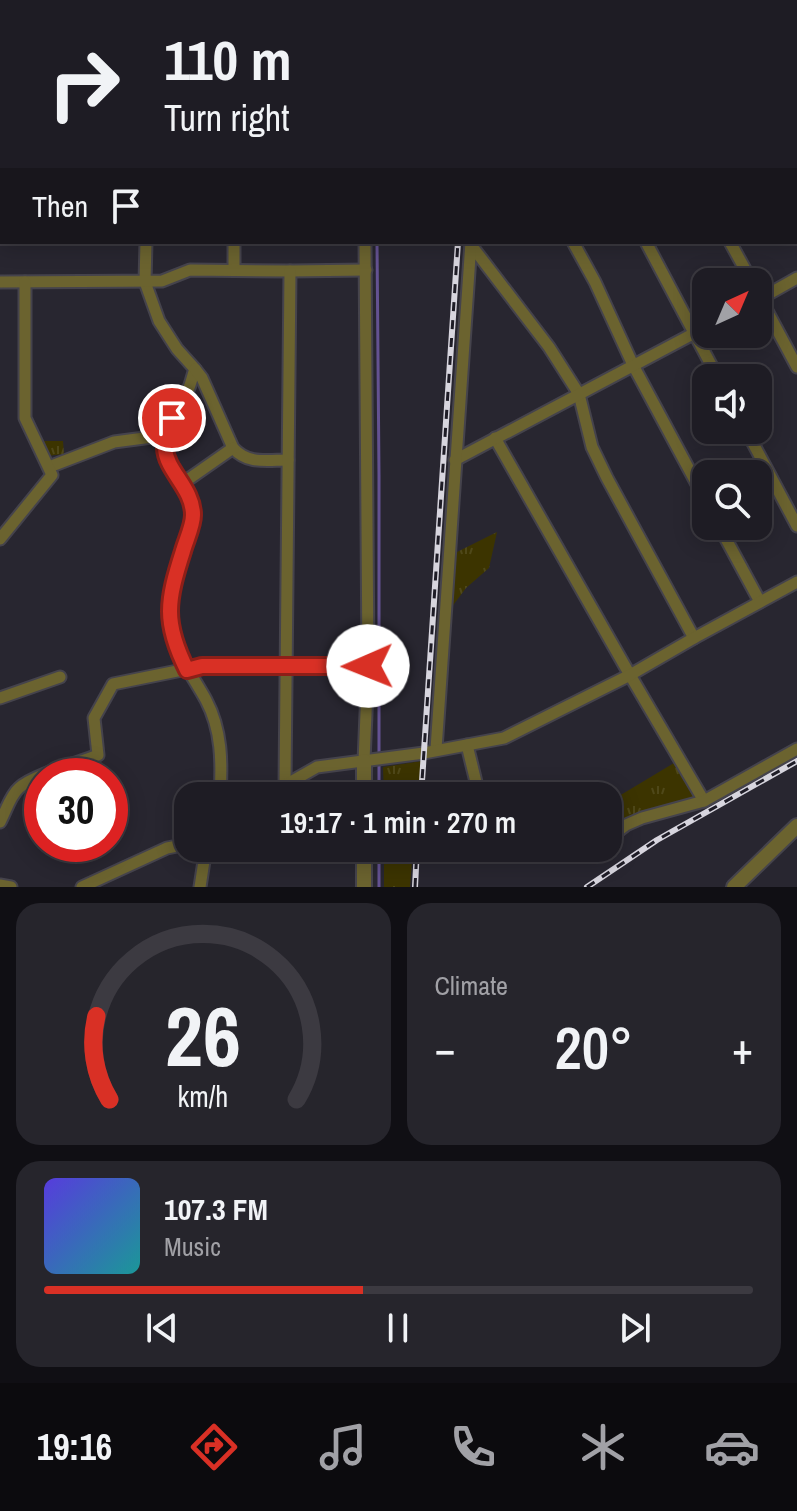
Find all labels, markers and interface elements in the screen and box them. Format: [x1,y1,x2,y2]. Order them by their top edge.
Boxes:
text: 110 m [164,22,292,97]
icon: right [32,32,136,136]
text: Turn right [164,94,289,142]
icon: arrive [104,184,148,228]
text: Then [32,186,88,226]
north arrow [692,268,772,348]
map controls [692,268,772,540]
button: sound [692,364,772,444]
pin [138,384,206,452]
icon: arrive [150,396,194,440]
button: search [692,460,772,540]
position arrow [326,624,410,708]
speed limit sign: 30 [24,758,128,862]
text: 19:17 · 1 min · 270 m [280,802,516,842]
text: Climate [435,968,508,1003]
text: 26 [165,980,241,1092]
text: 20° [554,1007,633,1088]
text: − [435,1018,456,1078]
text: + [732,1018,753,1078]
text: km/h [178,1077,229,1116]
text: 107.3 FM [164,1189,268,1229]
text: Music [164,1229,221,1264]
icon: previous [140,1306,184,1350]
icon: pause [376,1306,420,1350]
icon: next [613,1306,657,1350]
icon: directions [186,1419,242,1475]
icon: music [315,1419,371,1475]
icon: phone [445,1419,501,1475]
icon: climate [575,1419,631,1475]
icon: car [704,1419,760,1475]
text: 19:16 [37,1423,112,1471]

